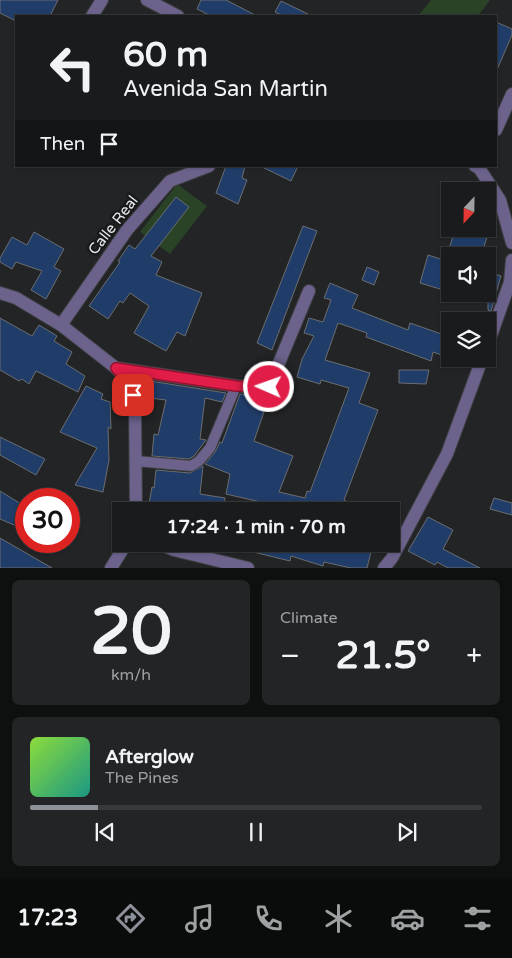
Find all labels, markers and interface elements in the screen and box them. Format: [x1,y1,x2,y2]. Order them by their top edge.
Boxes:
text: 60 m [123,34,208,76]
icon: left [40,35,105,100]
text: Avenida San Martin [123,76,328,102]
icon: arrive [95,130,123,158]
text: Then [40,133,85,155]
north arrow [441,182,496,238]
map controls [441,182,496,367]
street label: Calle Real [84,192,142,258]
button: sound [441,247,496,302]
button: layers [441,312,496,367]
position arrow [242,360,294,412]
pin [112,374,154,416]
icon: arrive [119,381,147,409]
speed limit sign: 30 [15,488,80,553]
text: 17:24 · 1 min · 70 m [166,516,346,538]
text: 20 [90,593,172,672]
text: Climate [280,608,338,628]
text: 21.5° [336,633,431,679]
text: − [280,639,300,673]
text: + [466,639,482,673]
text: km/h [111,665,151,685]
text: Afterglow [105,746,194,768]
text: The Pines [105,768,179,788]
icon: previous [91,818,119,846]
icon: pause [242,818,270,846]
icon: next [393,818,421,846]
icon: directions [113,901,148,936]
icon: music [182,901,217,936]
icon: phone [251,901,286,936]
icon: climate [321,901,356,936]
icon: car [390,901,425,936]
icon: filters [460,901,495,936]
text: 17:23 [17,905,78,931]

